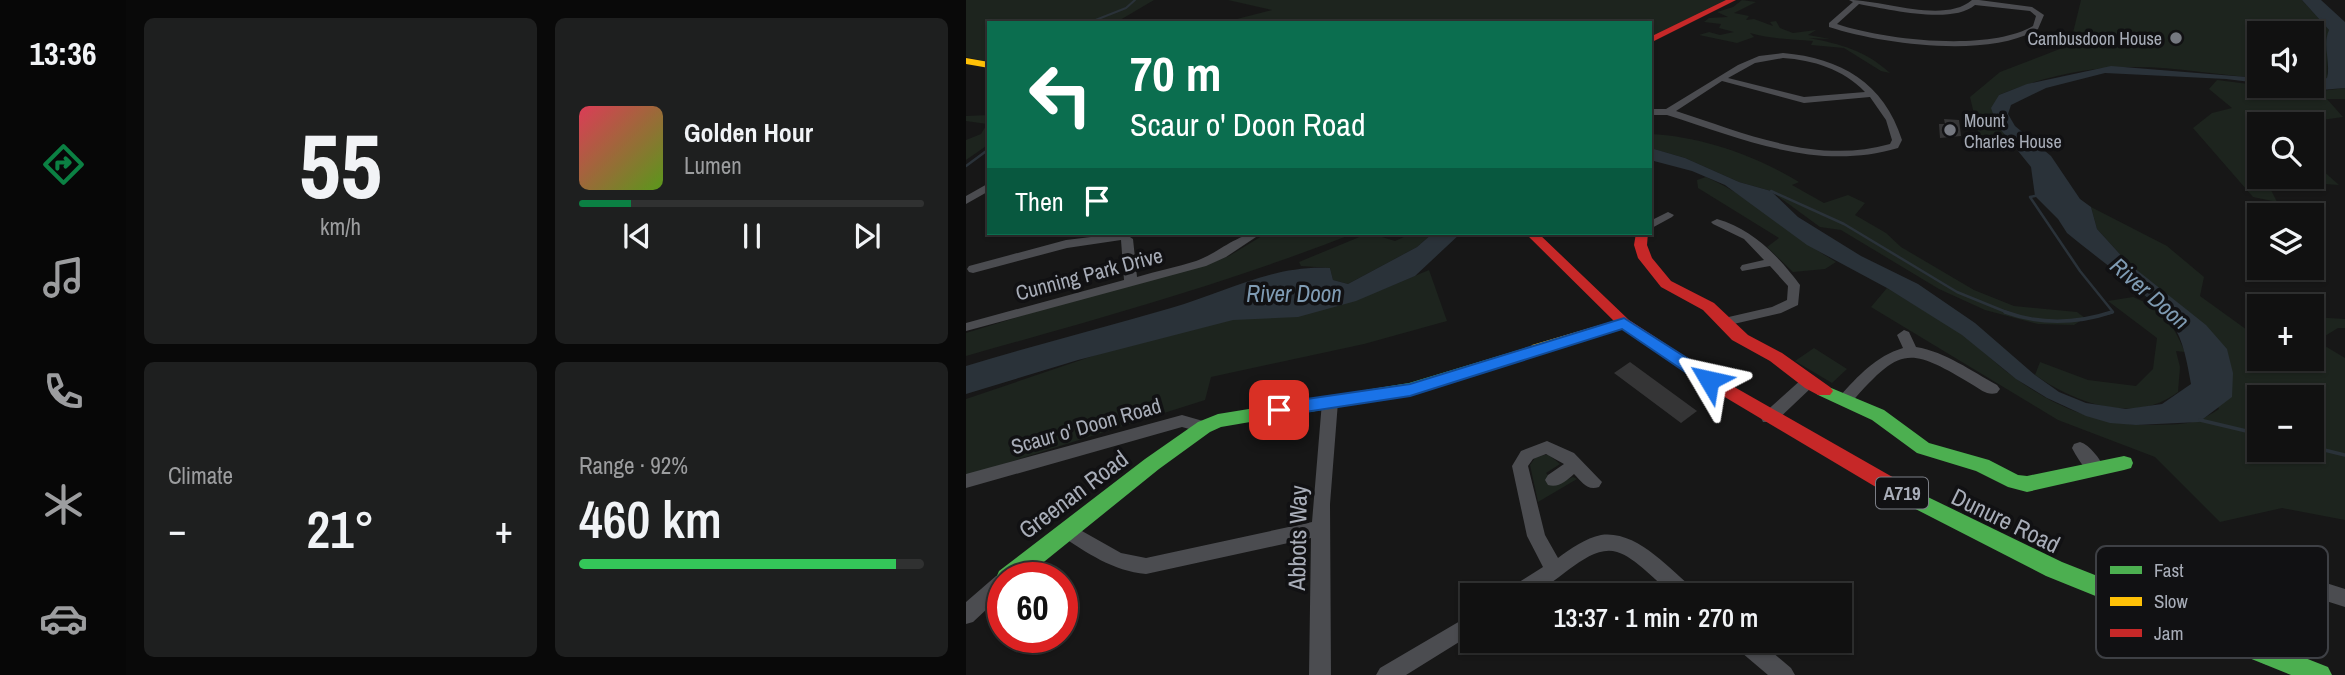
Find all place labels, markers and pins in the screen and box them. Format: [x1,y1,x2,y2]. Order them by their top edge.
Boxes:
place label: Cambusdoon House [2027,26,2162,51]
marker: Cambusdoon House [2168,30,2184,46]
place label: Mount Charles House [1964,108,2062,154]
marker: Mount Charles House [1942,122,1958,138]
pin [1249,380,1309,440]

